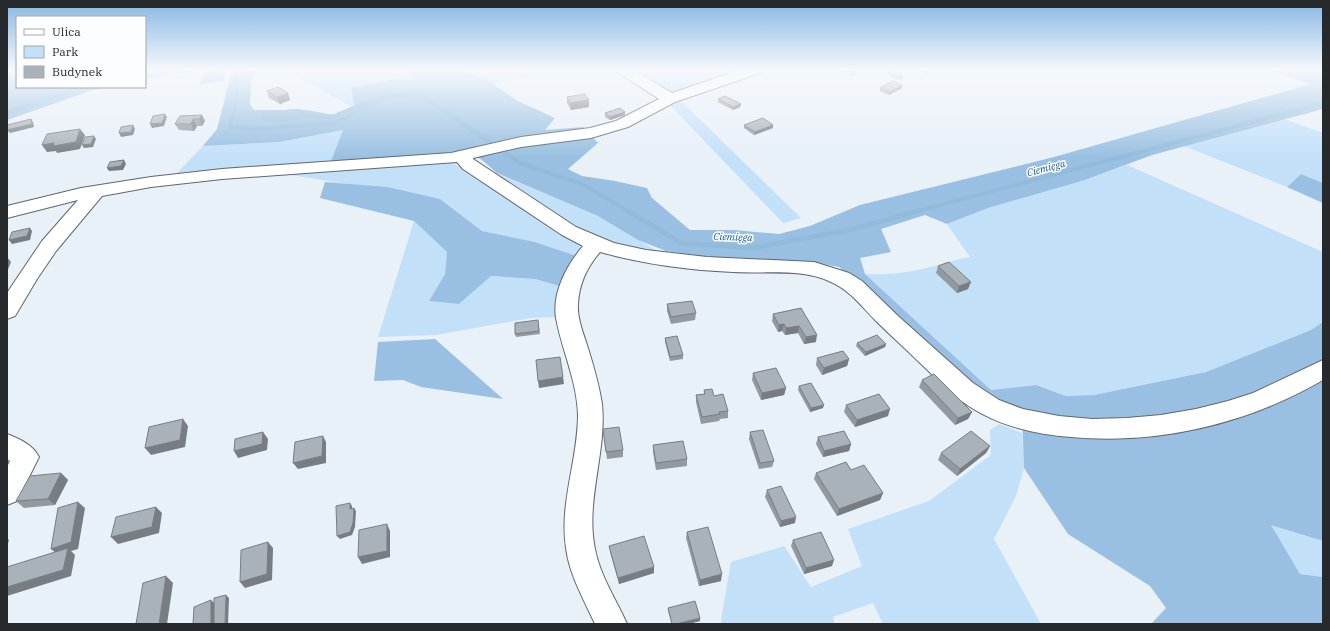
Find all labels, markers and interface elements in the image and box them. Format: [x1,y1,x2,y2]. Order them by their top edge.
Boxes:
legend [16,16,146,88]
text: Ulica [52,24,81,39]
text: Park [52,44,78,59]
text: Budynek [52,64,102,79]
water label: Ciemięga [1025,156,1067,179]
water label: Ciemięga [713,230,753,244]

